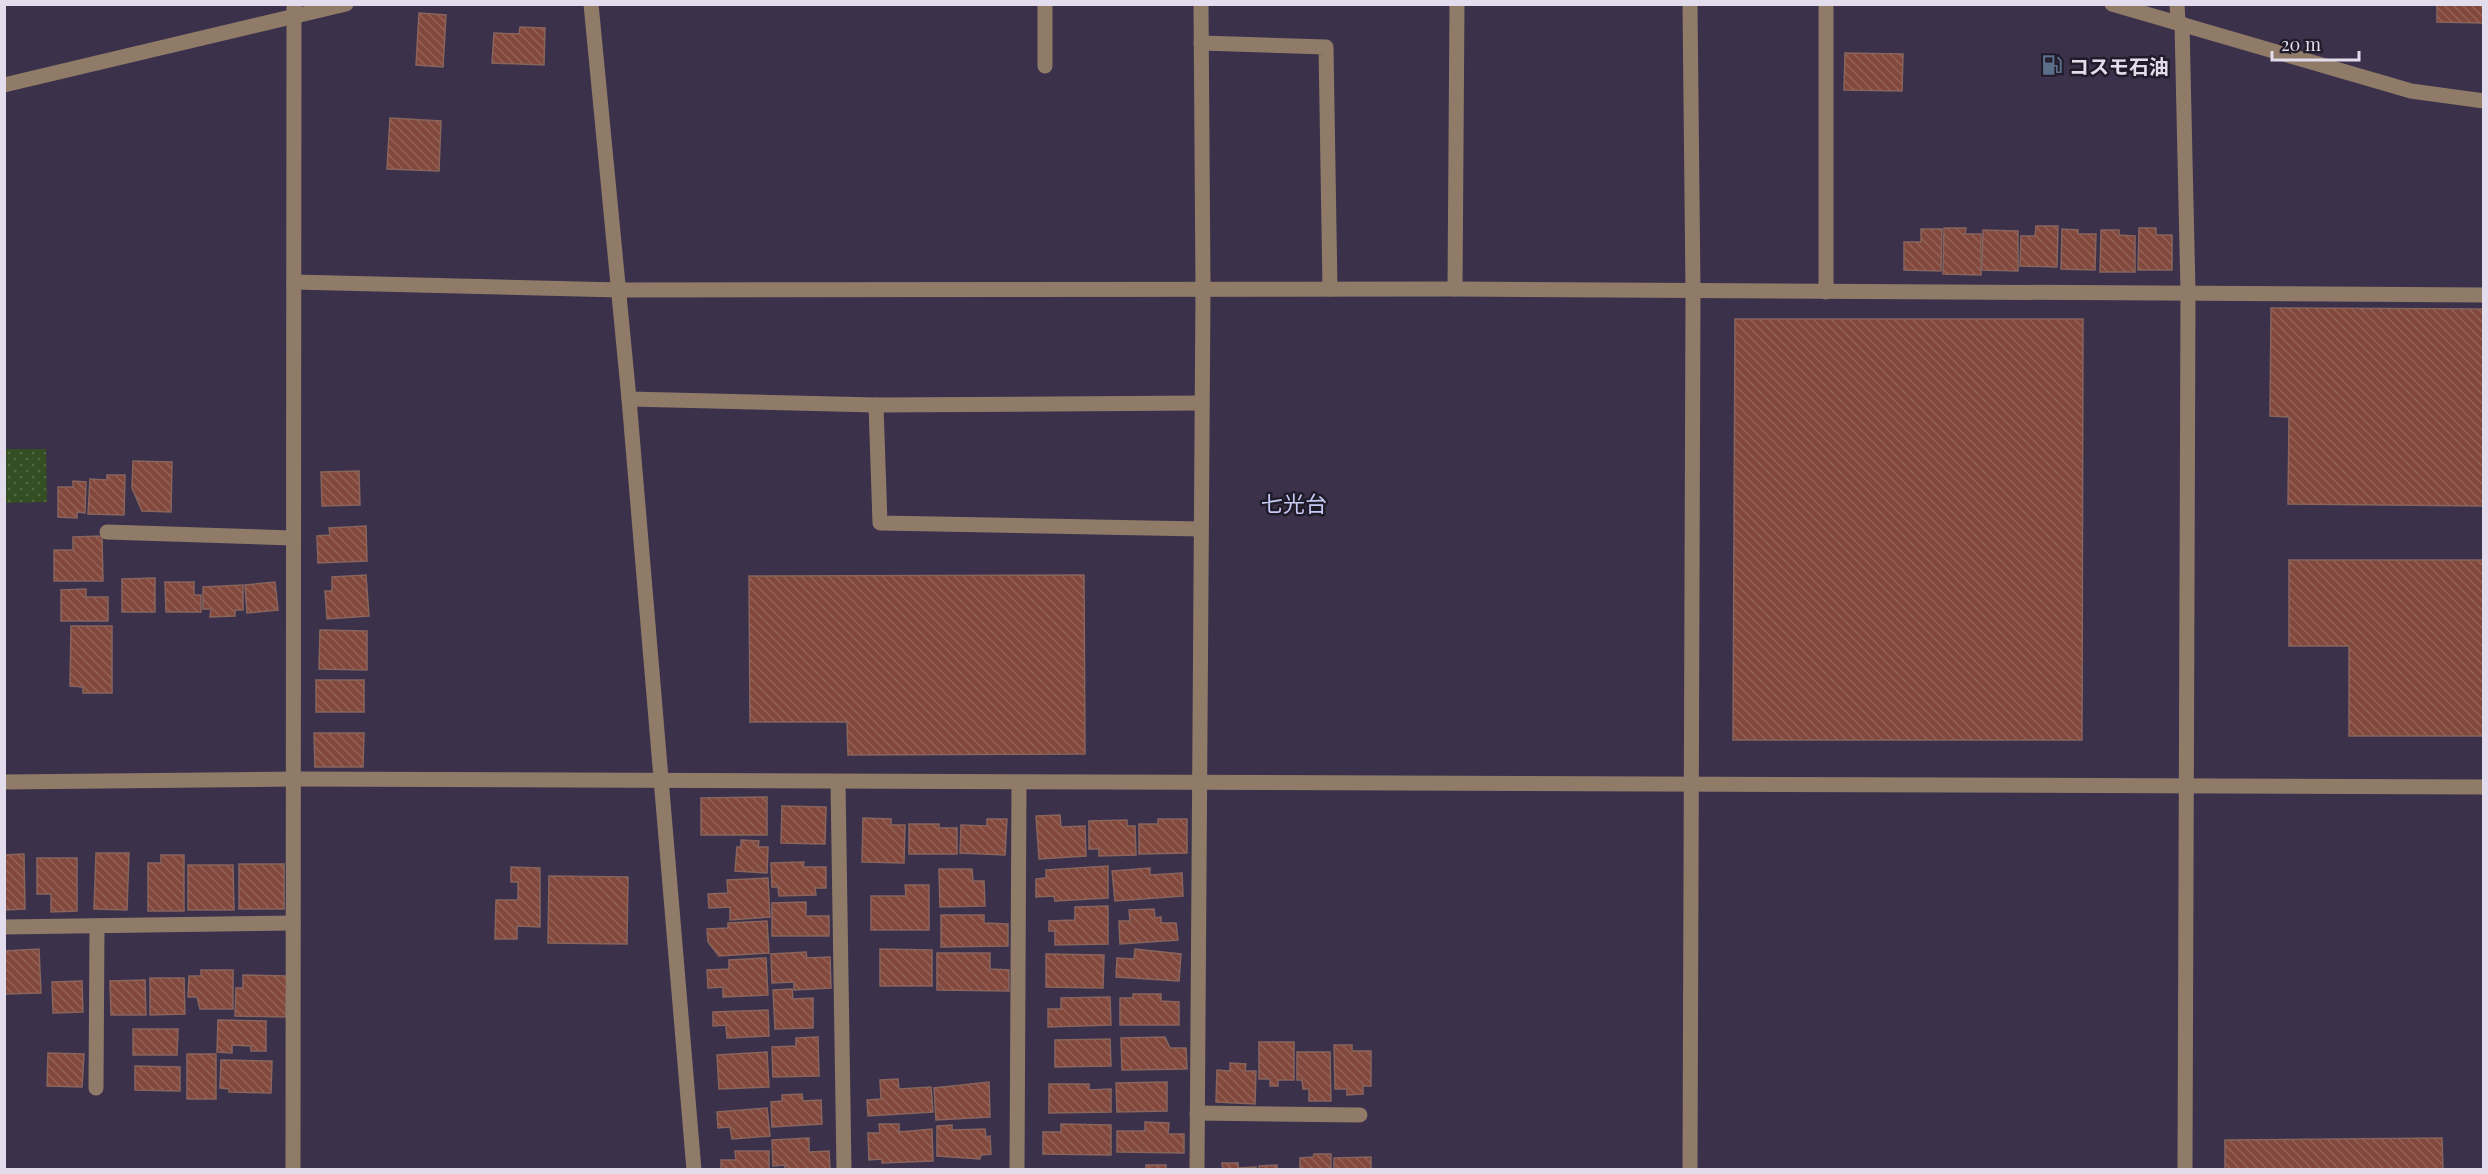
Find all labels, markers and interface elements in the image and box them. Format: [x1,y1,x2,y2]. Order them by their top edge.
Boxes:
scale bar [2272,24,2359,62]
text: 20 m [2281,32,2321,56]
place label: コスモ石油 [2069,52,2169,79]
fuel station icon: コスモ石油 [2040,53,2064,77]
district label: 七光台 [1261,488,1327,518]

